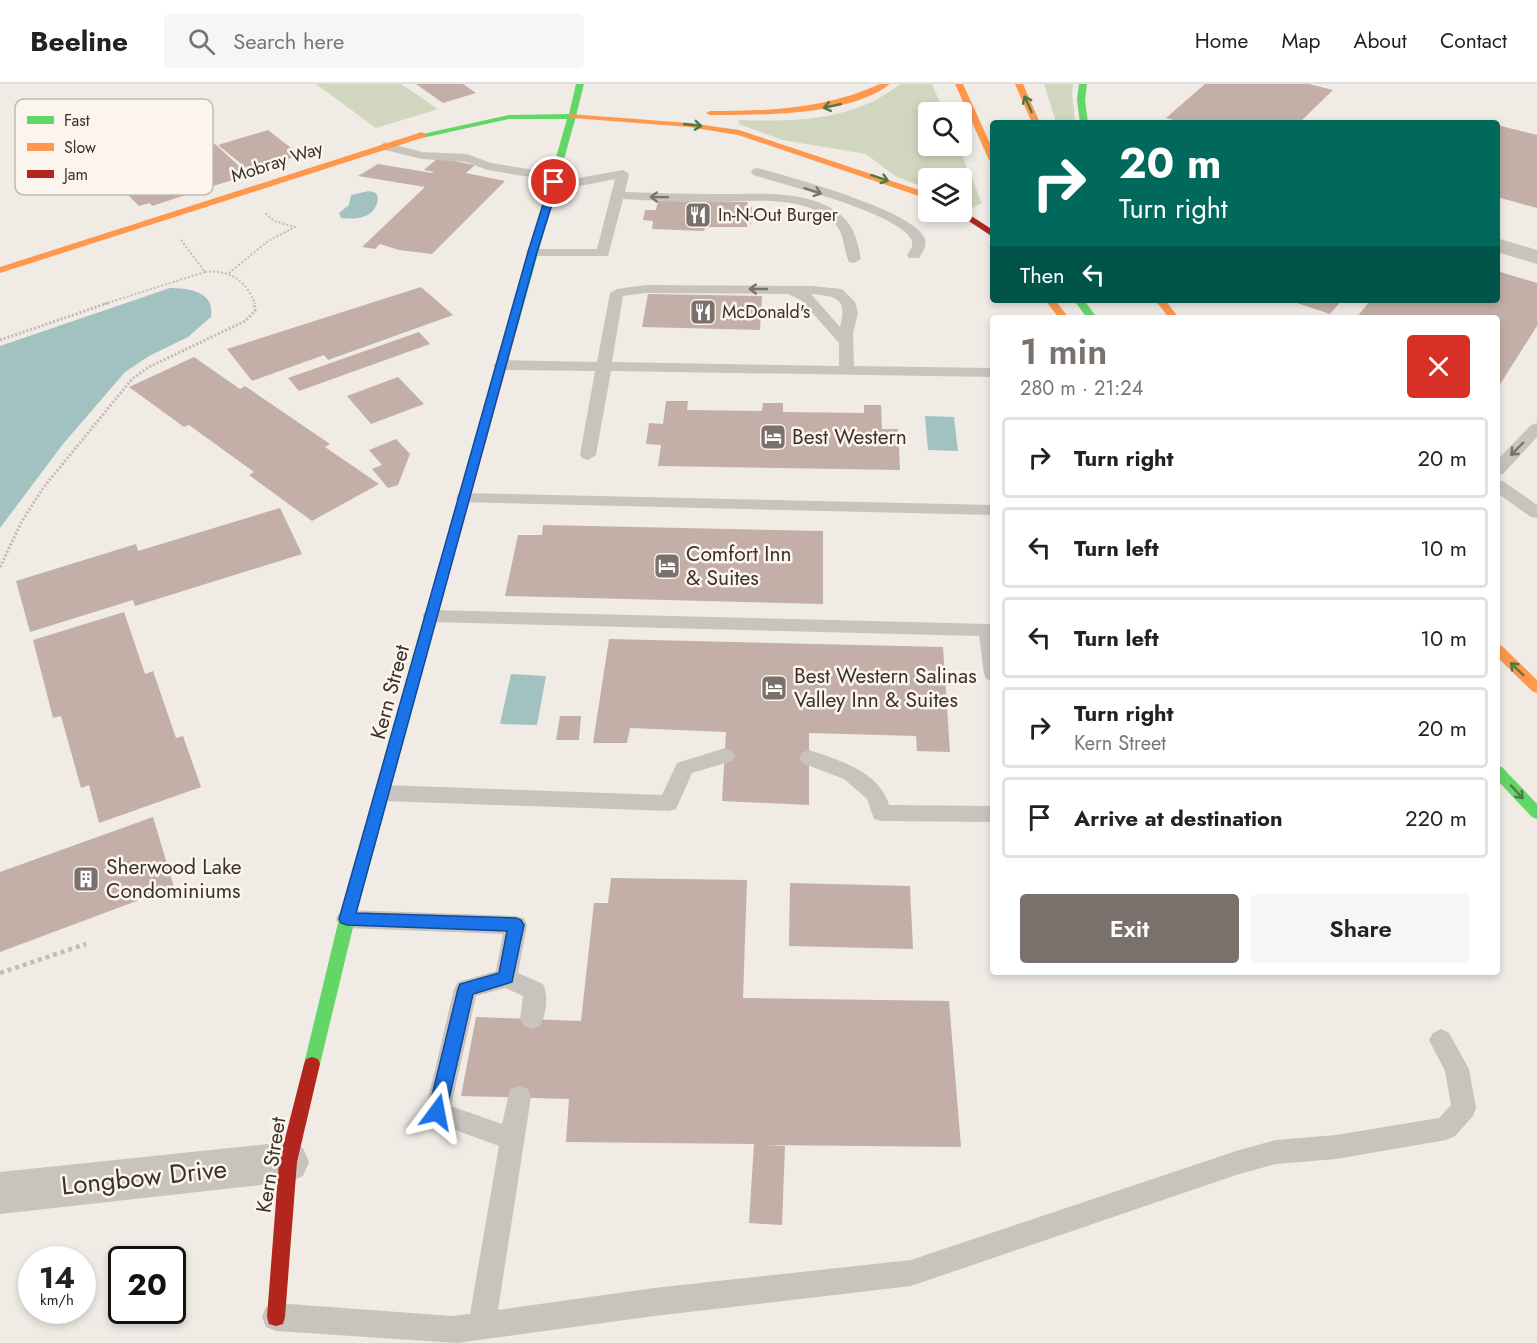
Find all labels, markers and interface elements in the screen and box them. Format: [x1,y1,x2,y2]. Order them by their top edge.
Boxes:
search box [164,14,584,68]
text: Beeline [30,21,128,62]
icon: search [185,25,218,58]
text: Search here [233,25,344,57]
text: Home [1195,26,1248,56]
text: Map [1281,26,1321,56]
text: About [1354,26,1407,56]
text: Contact [1440,26,1507,56]
one-way arrow [1022,95,1033,113]
legend [15,99,213,195]
one-way arrow [823,100,842,112]
map controls [918,102,972,222]
button: search [918,102,972,156]
text: Fast [64,109,90,132]
one-way arrow [682,120,702,131]
text: 20 m [1119,133,1221,194]
street label: Mobray Way [228,135,326,189]
text: Slow [64,136,96,159]
icon: right [1020,144,1098,222]
pin [528,156,579,207]
text: Jam [62,163,88,186]
icon: arrive [537,165,570,198]
button: layers [918,168,972,222]
one-way arrow [870,174,889,185]
one-way arrow [803,186,822,197]
text: Turn right [1119,189,1227,228]
one-way arrow [650,191,670,203]
restaurant icon: In-N-Out Burger [683,200,713,230]
place label: In-N-Out Burger [718,202,839,228]
icon: left [1077,258,1110,291]
text: Then [1020,259,1065,291]
one-way arrow [748,283,768,295]
restaurant icon: McDonald's [688,297,718,327]
place label: McDonald's [722,299,810,325]
text: 1 min [1020,325,1107,377]
button: close [1407,335,1470,398]
text: 280 m · 21:24 [1020,374,1143,403]
hotel icon: Best Western [758,422,788,452]
place label: Best Western [792,422,907,452]
icon: right [1023,441,1056,474]
one-way arrow [1510,441,1524,456]
text: Turn right [1074,442,1174,474]
text: 20 m [1418,442,1467,474]
icon: left [1023,531,1056,564]
text: Turn left [1074,532,1159,564]
text: 10 m [1420,532,1467,564]
place label: Comfort Inn & Suites [686,539,791,593]
hotel icon: Comfort Inn & Suites [652,551,682,581]
icon: left [1023,621,1056,654]
text: Turn left [1074,622,1159,654]
text: 10 m [1420,622,1467,654]
street label: Kern Street [363,641,417,743]
place label: Best Western Salinas Valley Inn & Suites [794,661,977,715]
one-way arrow [1510,662,1525,676]
hotel icon: Best Western Salinas Valley Inn & Suites [759,673,789,703]
text: Turn right [1074,697,1174,729]
icon: right [1023,711,1056,744]
text: 20 m [1418,712,1467,744]
text: Kern Street [1074,729,1166,758]
one-way arrow [1510,784,1524,799]
icon: arrive [1023,801,1056,834]
text: Arrive at destination [1074,802,1283,834]
text: 220 m [1405,802,1467,834]
place label: Sherwood Lake Condominiums [106,852,242,906]
building icon: Sherwood Lake Condominiums [71,864,101,894]
button: Exit [1020,894,1239,963]
button: Share [1251,894,1470,963]
position arrow [405,1080,469,1144]
street label: Kern Street [249,1115,293,1215]
street label: Longbow Drive [59,1149,229,1205]
speed limit sign: 20 [108,1246,186,1324]
text: 14 [39,1256,75,1299]
text: km/h [40,1289,74,1311]

